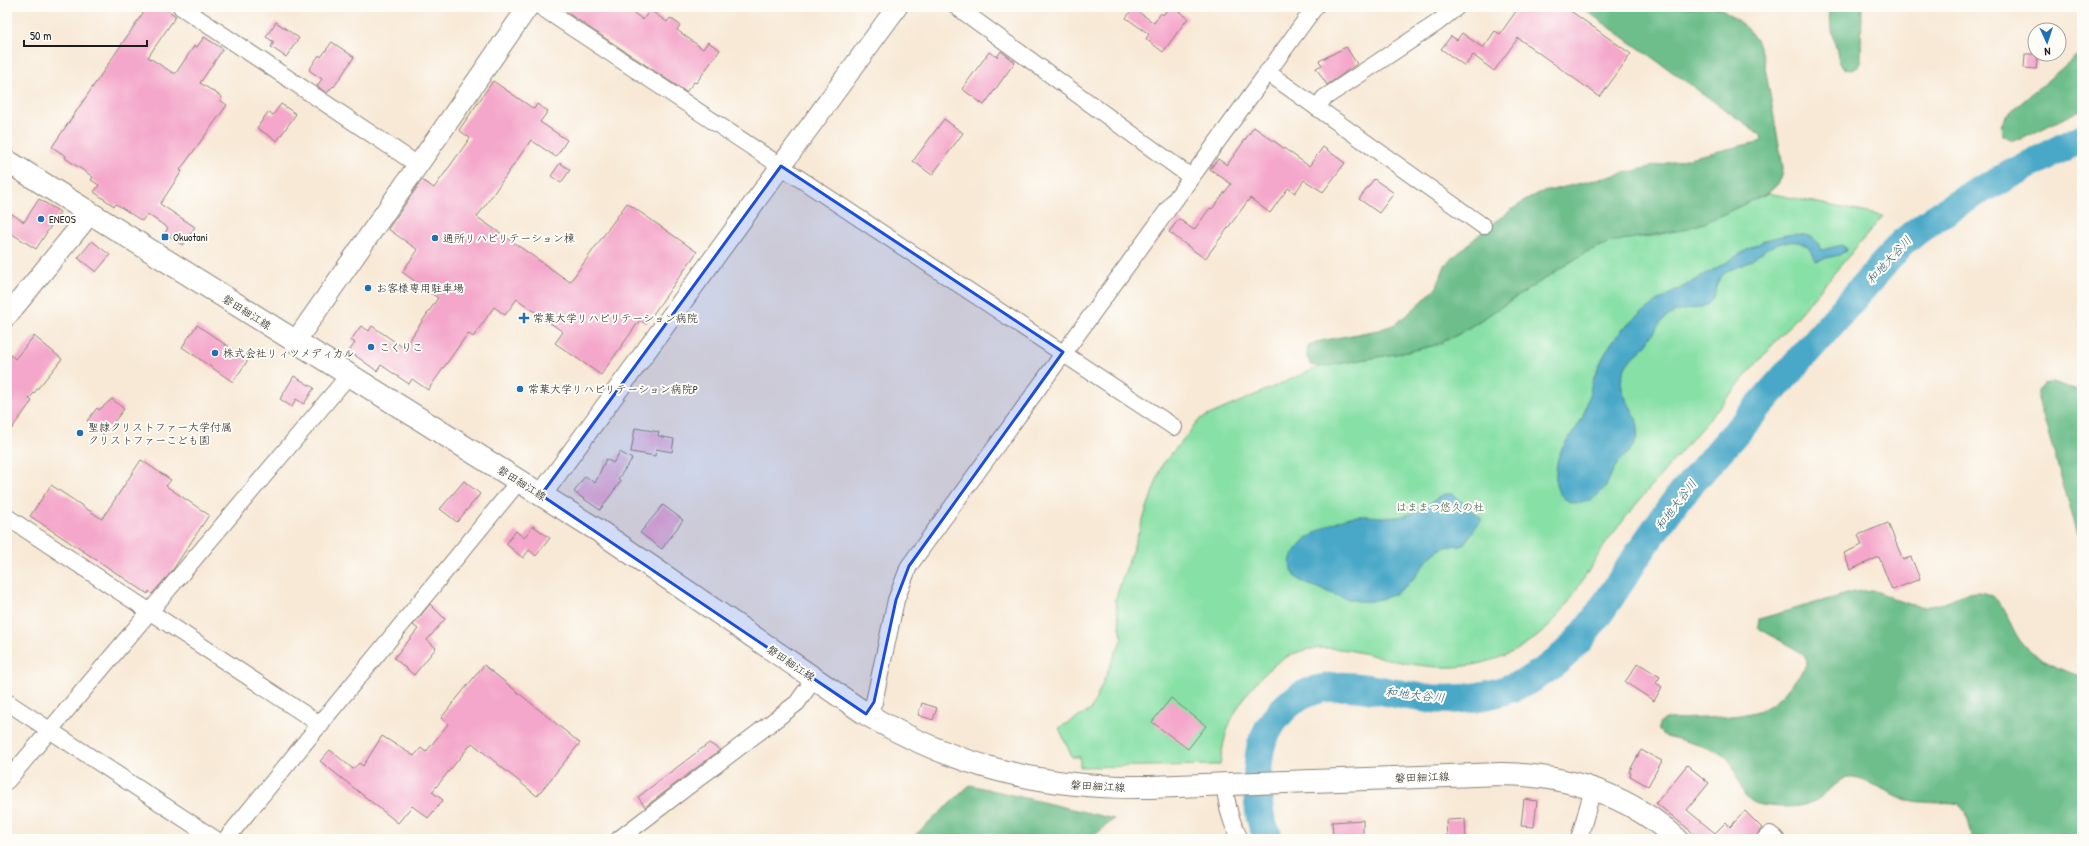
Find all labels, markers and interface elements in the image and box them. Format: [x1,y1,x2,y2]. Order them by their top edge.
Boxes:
scale bar [24,22,147,48]
north arrow [2027,22,2067,62]
text: 50 m [30,27,51,44]
text: N [2044,45,2051,59]
place label: ENEOS [49,212,76,226]
marker: ENEOS [36,214,46,224]
place label: Okuotani [173,230,208,244]
place label: 通所リハビリテーション棟 [443,231,575,245]
marker: Okuotani [160,232,170,242]
water label: 和地大谷川 [1862,232,1915,287]
marker: 通所リハビリテーション棟 [430,233,440,243]
place label: お客様専用駐車場 [376,281,464,295]
marker: お客様専用駐車場 [363,283,373,293]
street label: 磐田細江線 [220,291,274,333]
place label: 常葉大学リハビリテーション病院 [533,311,698,325]
marker: 常葉大学リハビリテーション病院 [518,312,530,324]
place label: こくりこ [379,340,423,354]
marker: こくりこ [366,342,376,352]
place label: 株式会社リィツメディカル [223,346,355,360]
marker: 株式会社リィツメディカル [210,348,220,358]
place label: 常葉大学リハビリテーション病院P [528,382,698,396]
marker: 常葉大学リハビリテーション病院P [515,384,525,394]
place label: 聖隷クリストファー大学付属 クリストファーこども園 [88,420,232,447]
marker: 聖隷クリストファー大学付属 クリストファーこども園 [75,428,85,438]
street label: 磐田細江線 [495,462,549,504]
water label: 和地大谷川 [1651,476,1700,534]
park label: はままつ悠久の杜 [1396,500,1484,514]
street label: 磐田細江線 [764,642,818,684]
water label: 和地大谷川 [1384,683,1446,706]
street label: 磐田細江線 [1394,769,1450,785]
street label: 磐田細江線 [1070,778,1126,794]

